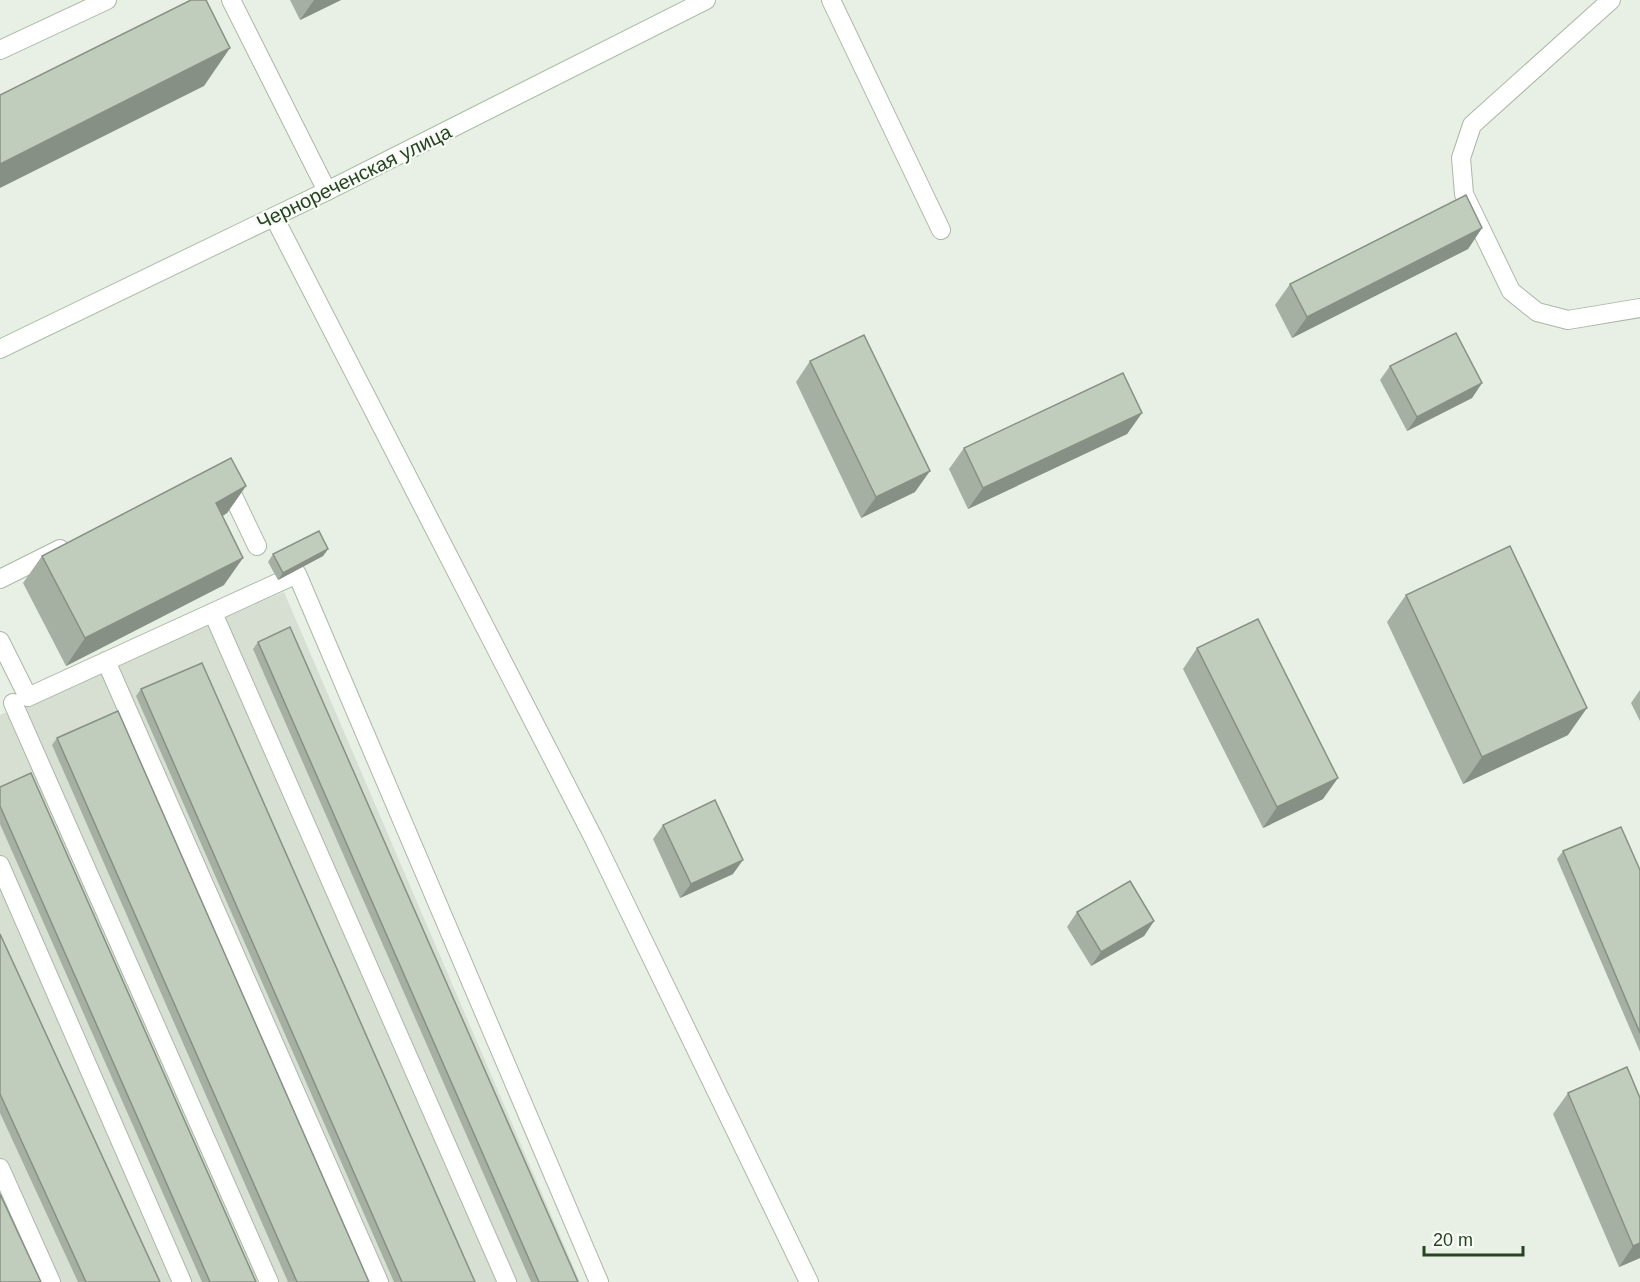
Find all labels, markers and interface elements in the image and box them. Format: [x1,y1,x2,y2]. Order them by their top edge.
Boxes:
street label: Чернореченская улица [253,120,456,234]
scale bar [1424,1219,1523,1257]
text: 20 m [1433,1230,1473,1250]

